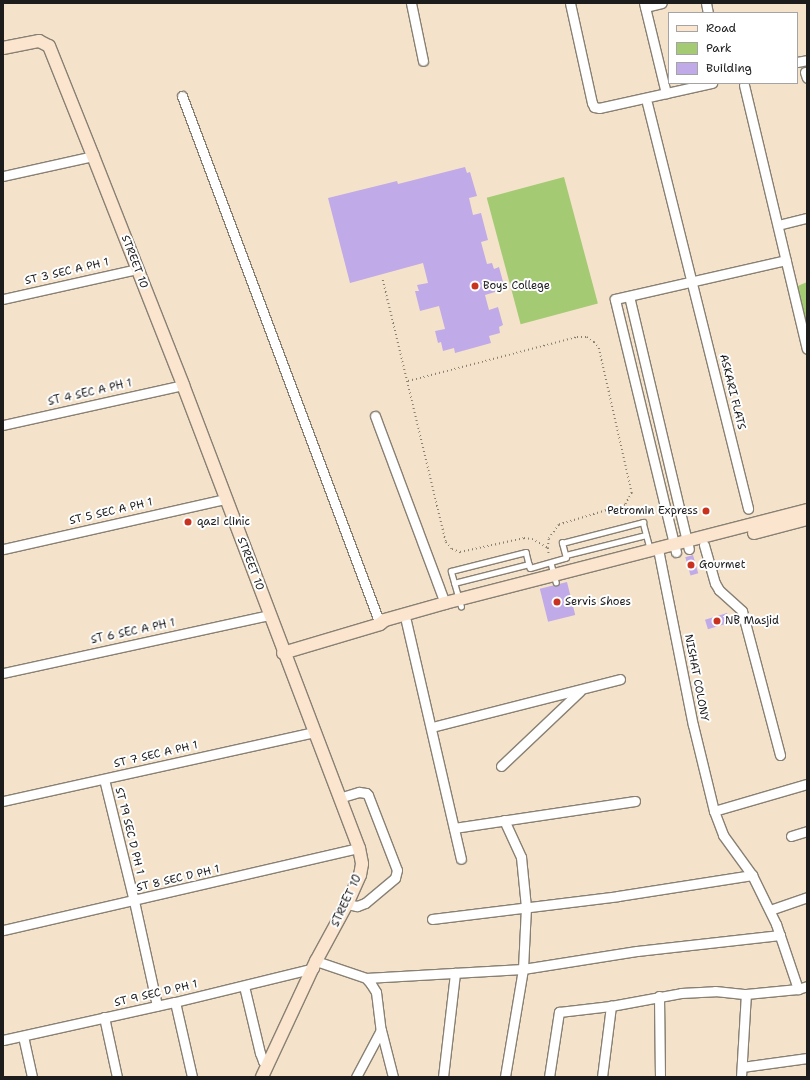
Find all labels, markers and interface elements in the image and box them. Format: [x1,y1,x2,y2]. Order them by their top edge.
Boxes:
legend [668,12,798,84]
text: Road [706,20,736,36]
text: Park [706,40,732,56]
text: Building [706,60,752,76]
street label: STREET 10 [118,233,150,291]
street label: ST 3 SEC A PH 1 [24,256,110,288]
place label: Boys College [483,279,550,293]
marker: Boys College [470,281,480,291]
street label: ASKARI FLATS [716,353,748,431]
street label: ST 4 SEC A PH 1 [47,377,133,409]
street label: ST 5 SEC A PH 1 [68,496,154,528]
place label: Petromin Express [607,504,698,518]
marker: Petromin Express [701,506,711,516]
place label: qazi clinic [197,515,250,529]
marker: qazi clinic [182,516,194,528]
street label: STREET 10 [234,535,266,593]
place label: Gourmet [699,558,745,572]
marker: Gourmet [686,560,696,570]
place label: Servis Shoes [565,595,631,609]
marker: Servis Shoes [552,597,562,607]
place label: NB Masjid [725,614,779,628]
marker: NB Masjid [712,616,722,626]
street label: ST 6 SEC A PH 1 [90,617,176,647]
street label: NISHAT COLONY [681,633,711,723]
street label: ST 7 SEC A PH 1 [113,739,199,771]
street label: ST 19 SEC D PH 1 [112,786,146,876]
street label: ST 8 SEC D PH 1 [135,863,221,895]
street label: STREET 10 [329,873,365,929]
street label: ST 9 SEC D PH 1 [113,978,199,1010]

